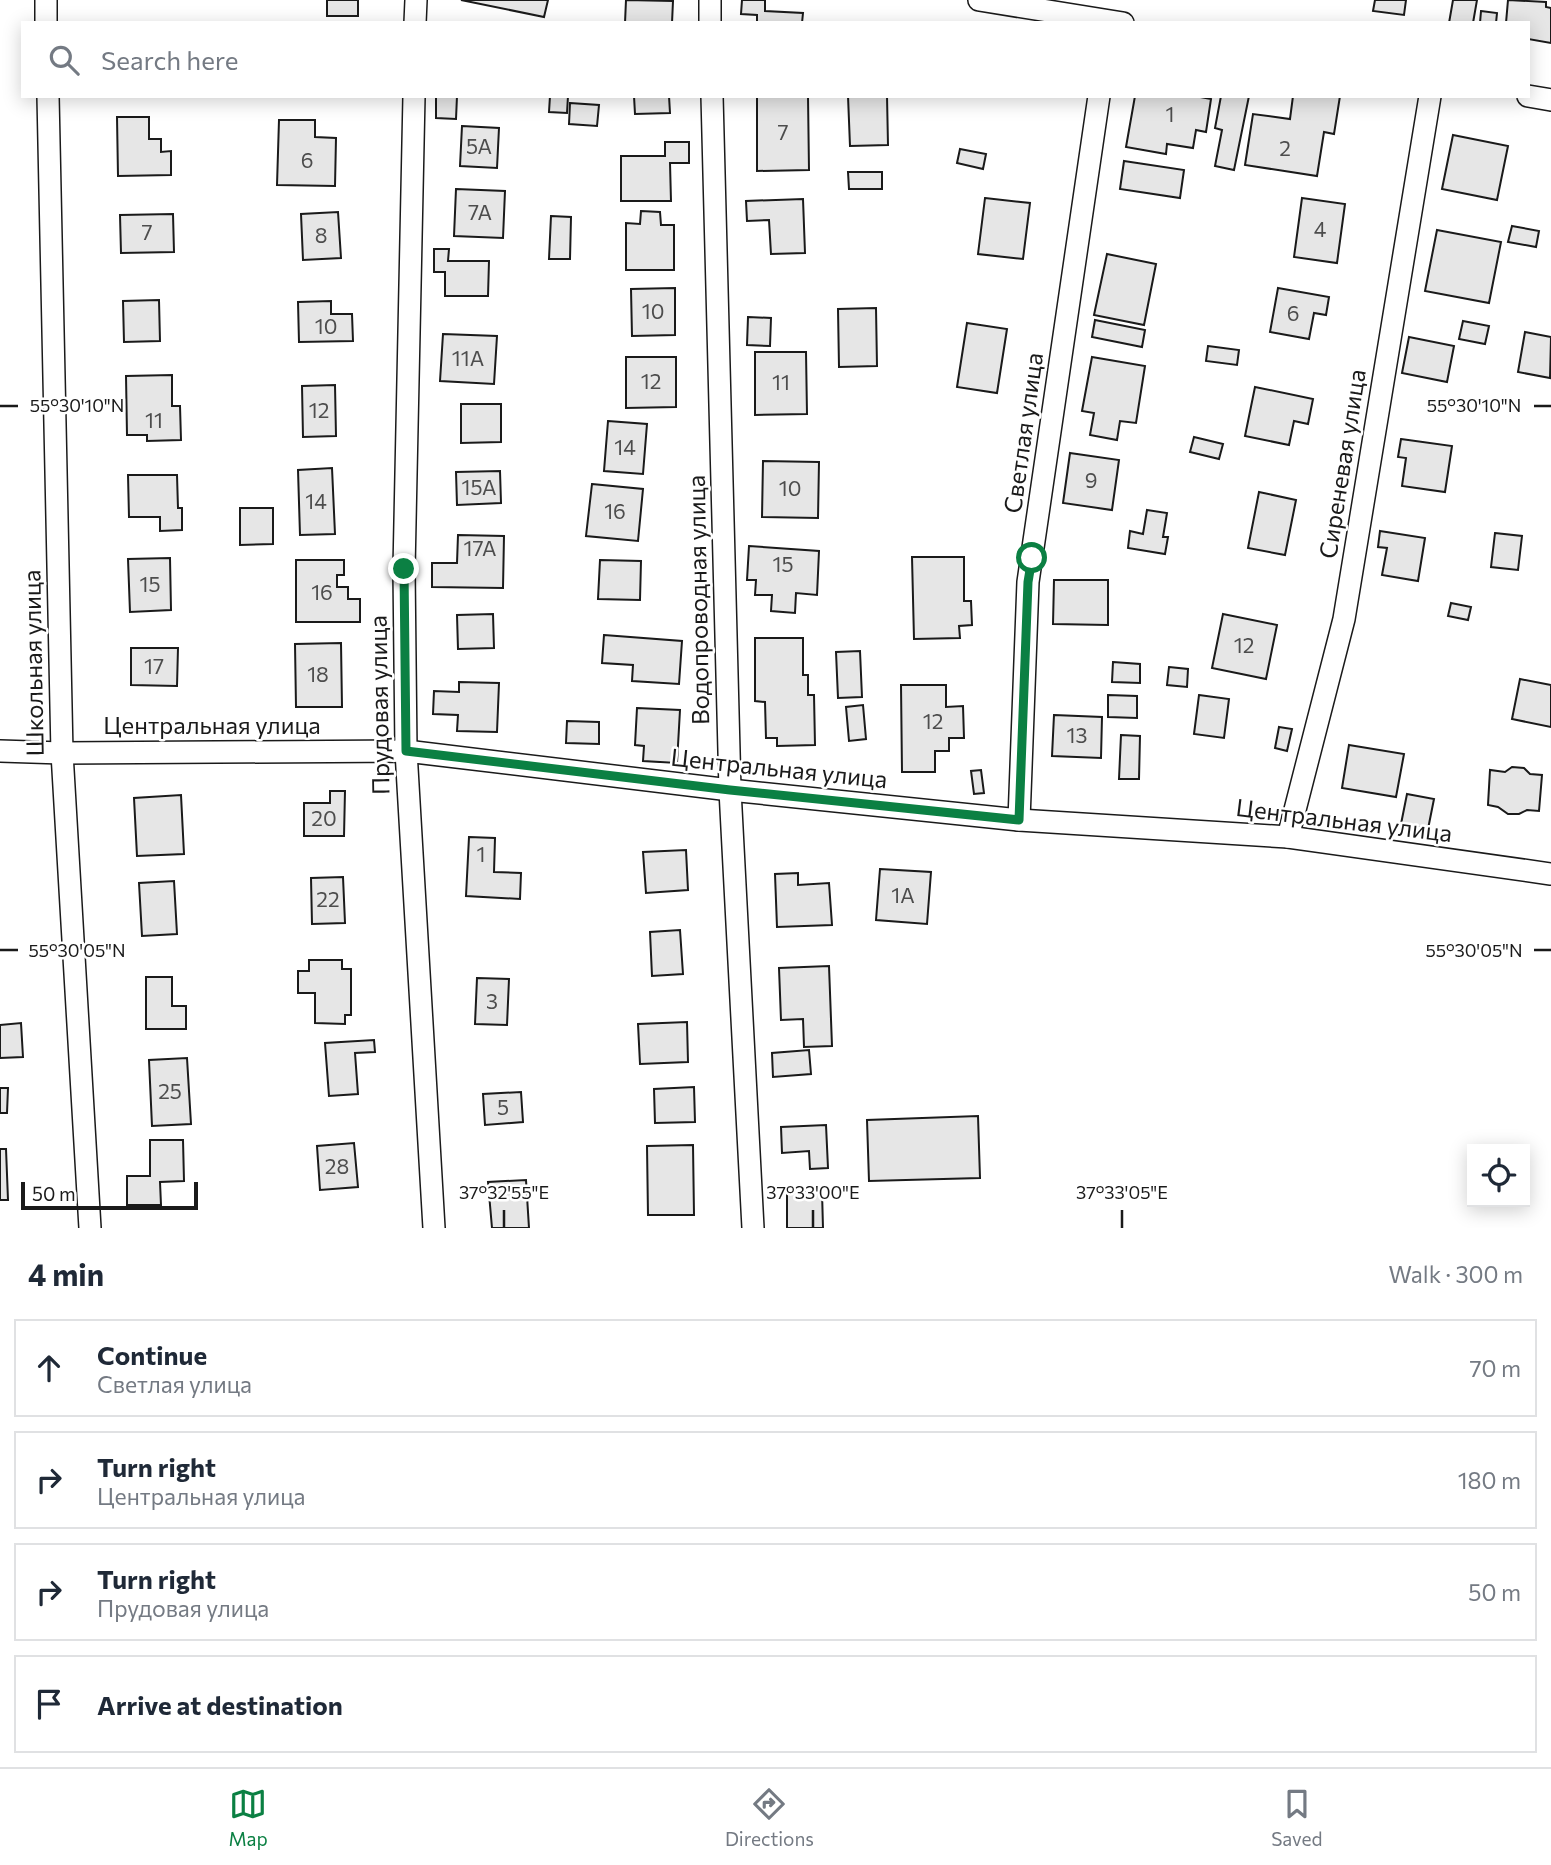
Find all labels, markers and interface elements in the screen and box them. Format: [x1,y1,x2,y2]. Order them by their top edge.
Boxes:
search box [21,21,1530,98]
icon: search [45,41,83,79]
text: Search here [101,44,239,75]
house number: 1 [1166,101,1174,126]
house number: 7 [777,119,789,144]
house number: 5А [466,133,492,158]
house number: 2 [1279,135,1291,160]
house number: 6 [301,147,313,172]
house number: 7А [468,199,492,224]
house number: 4 [1314,216,1327,241]
house number: 7 [141,219,153,244]
house number: 8 [315,222,327,247]
house number: 10 [642,298,664,323]
house number: 6 [1287,300,1299,325]
house number: 10 [315,313,337,338]
house number: 11А [452,345,484,370]
street label: Светлая улица [997,351,1048,515]
street label: Сиреневая улица [1312,367,1371,560]
house number: 12 [641,368,661,393]
house number: 11 [772,369,790,394]
text: 55°30'10"N [30,394,124,416]
text: 55°30'10"N [1427,394,1521,416]
house number: 12 [309,397,329,422]
house number: 11 [145,407,163,432]
house number: 14 [614,434,636,459]
house number: 9 [1085,467,1097,492]
house number: 15А [461,474,497,499]
street label: Водопроводная улица [681,475,714,725]
house number: 10 [779,475,801,500]
house number: 14 [305,488,327,513]
house number: 16 [604,498,626,523]
house number: 17А [464,535,496,560]
route start [1016,542,1047,573]
house number: 15 [772,551,794,576]
route end [388,553,419,584]
street label: Школьная улица [16,569,49,757]
house number: 15 [139,571,161,596]
house number: 16 [311,579,333,604]
street label: Прудовая улица [362,615,395,795]
house number: 12 [1234,632,1254,657]
house number: 17 [144,653,164,678]
house number: 18 [307,661,329,686]
house number: 12 [923,708,943,733]
street label: Центральная улица [103,710,321,739]
house number: 13 [1067,722,1087,747]
street label: Центральная улица [669,742,889,793]
street label: Центральная улица [1234,792,1454,847]
house number: 20 [311,805,337,830]
house number: 1 [477,841,485,866]
house number: 1А [891,882,915,907]
house number: 22 [316,886,340,911]
text: 55°30'05"N [28,939,126,961]
text: 55°30'05"N [1425,939,1523,961]
house number: 3 [486,988,498,1013]
house number: 25 [158,1078,182,1103]
house number: 5 [497,1094,509,1119]
map controls [1467,1144,1530,1207]
button: locate [1467,1144,1530,1207]
house number: 28 [325,1153,349,1178]
scale bar [21,1179,198,1211]
text: 37°32'55"E [459,1181,549,1203]
text: 37°33'00"E [766,1181,860,1203]
text: 37°33'05"E [1076,1181,1168,1203]
text: 50 m [32,1182,76,1205]
text: 4 min [28,1255,104,1292]
text: Walk · 300 m [1389,1260,1523,1288]
text: Continue [97,1339,207,1370]
icon: ahead [30,1349,68,1387]
text: 70 m [1469,1354,1521,1382]
text: Светлая улица [97,1370,252,1398]
text: Turn right [97,1451,216,1482]
icon: right [30,1461,68,1499]
text: 180 m [1458,1466,1521,1494]
text: Центральная улица [97,1482,306,1510]
text: Turn right [97,1563,216,1594]
icon: right [30,1573,68,1611]
text: 50 m [1468,1578,1521,1606]
text: Прудовая улица [97,1594,269,1622]
icon: arrive [30,1685,68,1723]
text: Arrive at destination [97,1689,343,1720]
tab: Map [229,1785,268,1850]
tab: Directions [725,1785,814,1850]
tab: Saved [1271,1785,1322,1850]

